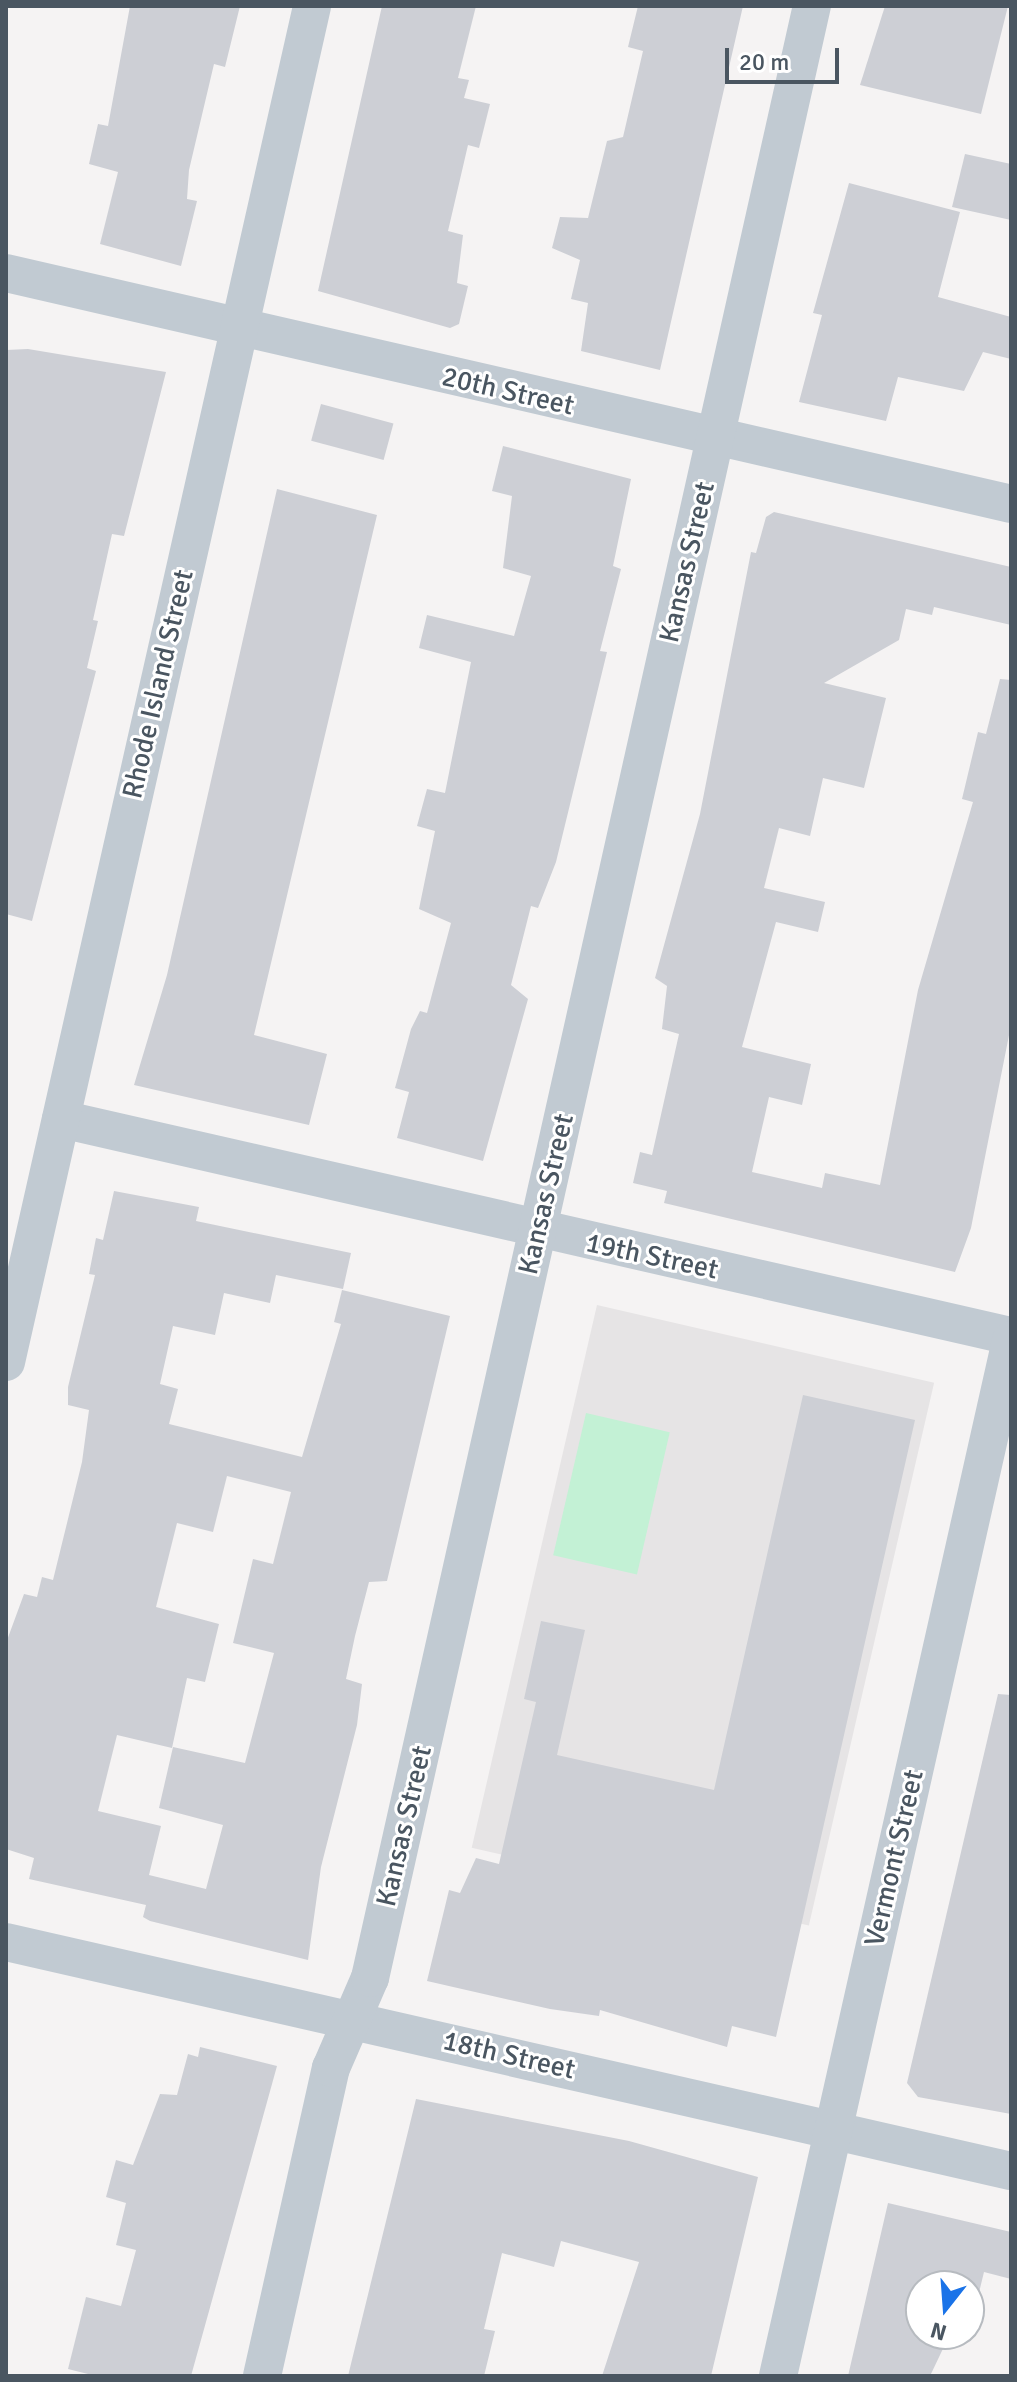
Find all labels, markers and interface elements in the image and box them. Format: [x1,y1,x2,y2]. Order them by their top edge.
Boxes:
scale bar [729,32,843,82]
text: 20 m [739,47,789,77]
street label: 20th Street [439,360,577,422]
street label: Kansas Street [652,478,722,646]
street label: Rhode Island Street [115,566,201,802]
street label: Kansas Street [511,1110,581,1278]
street label: 19th Street [583,1226,721,1286]
street label: Kansas Street [369,1742,439,1910]
street label: Vermont Street [857,1767,931,1949]
street label: 18th Street [440,2024,578,2086]
north arrow [905,2270,985,2350]
text: N [927,2316,950,2347]

